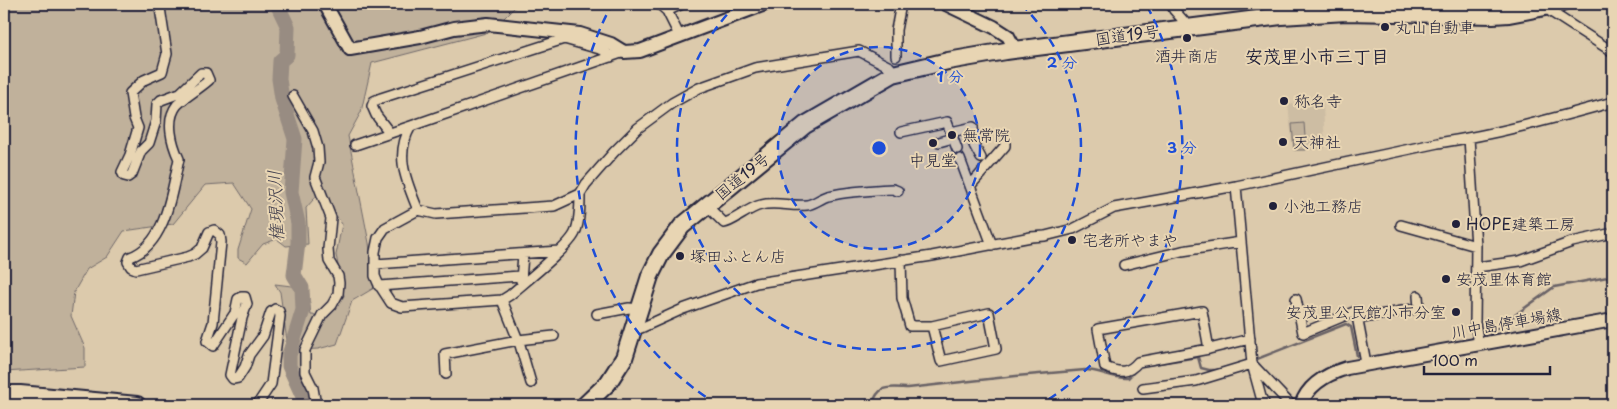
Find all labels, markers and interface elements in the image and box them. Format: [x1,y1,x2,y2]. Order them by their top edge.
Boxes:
place label: 丸山自動車 [1395,14,1475,38]
street label: 国道19号 [1093,18,1160,50]
marker: 丸山自動車 [1379,21,1391,33]
marker: 酒井商店 [1181,32,1193,44]
district label: 安茂里小市三丁目 [1245,42,1389,69]
place label: 酒井商店 [1155,43,1219,67]
text: 2 分 [1047,50,1077,73]
text: 1 分 [937,64,964,87]
place label: 称名寺 [1294,88,1342,112]
marker: 称名寺 [1278,95,1290,107]
place label: 無常院 [962,122,1010,146]
marker: 無常院 [946,129,958,141]
place label: 天神社 [1293,129,1341,153]
text: 3 分 [1167,135,1197,158]
marker: 天神社 [1277,136,1289,148]
marker: 中見堂 [927,137,939,149]
centre of rings [870,139,888,157]
street label: 国道19号 [709,146,774,205]
place label: 中見堂 [909,147,957,171]
water label: 権現沢川 [260,170,289,243]
place label: 小池工務店 [1283,193,1363,217]
marker: 小池工務店 [1267,200,1279,212]
place label: HOPE建築工房 [1466,211,1576,235]
marker: HOPE建築工房 [1450,218,1462,230]
place label: 宅老所やまや [1082,227,1178,251]
marker: 宅老所やまや [1066,234,1078,246]
place label: 塚田ふとん店 [690,243,786,267]
marker: 塚田ふとん店 [674,250,686,262]
place label: 安茂里体育館 [1456,266,1552,290]
marker: 安茂里体育館 [1440,273,1452,285]
place label: 安茂里公民館小市分室 [1286,299,1446,323]
street label: 川中島停車場線 [1449,300,1563,344]
marker: 安茂里公民館小市分室 [1450,306,1462,318]
scale bar [1424,344,1551,376]
text: 100 m [1432,348,1478,371]

